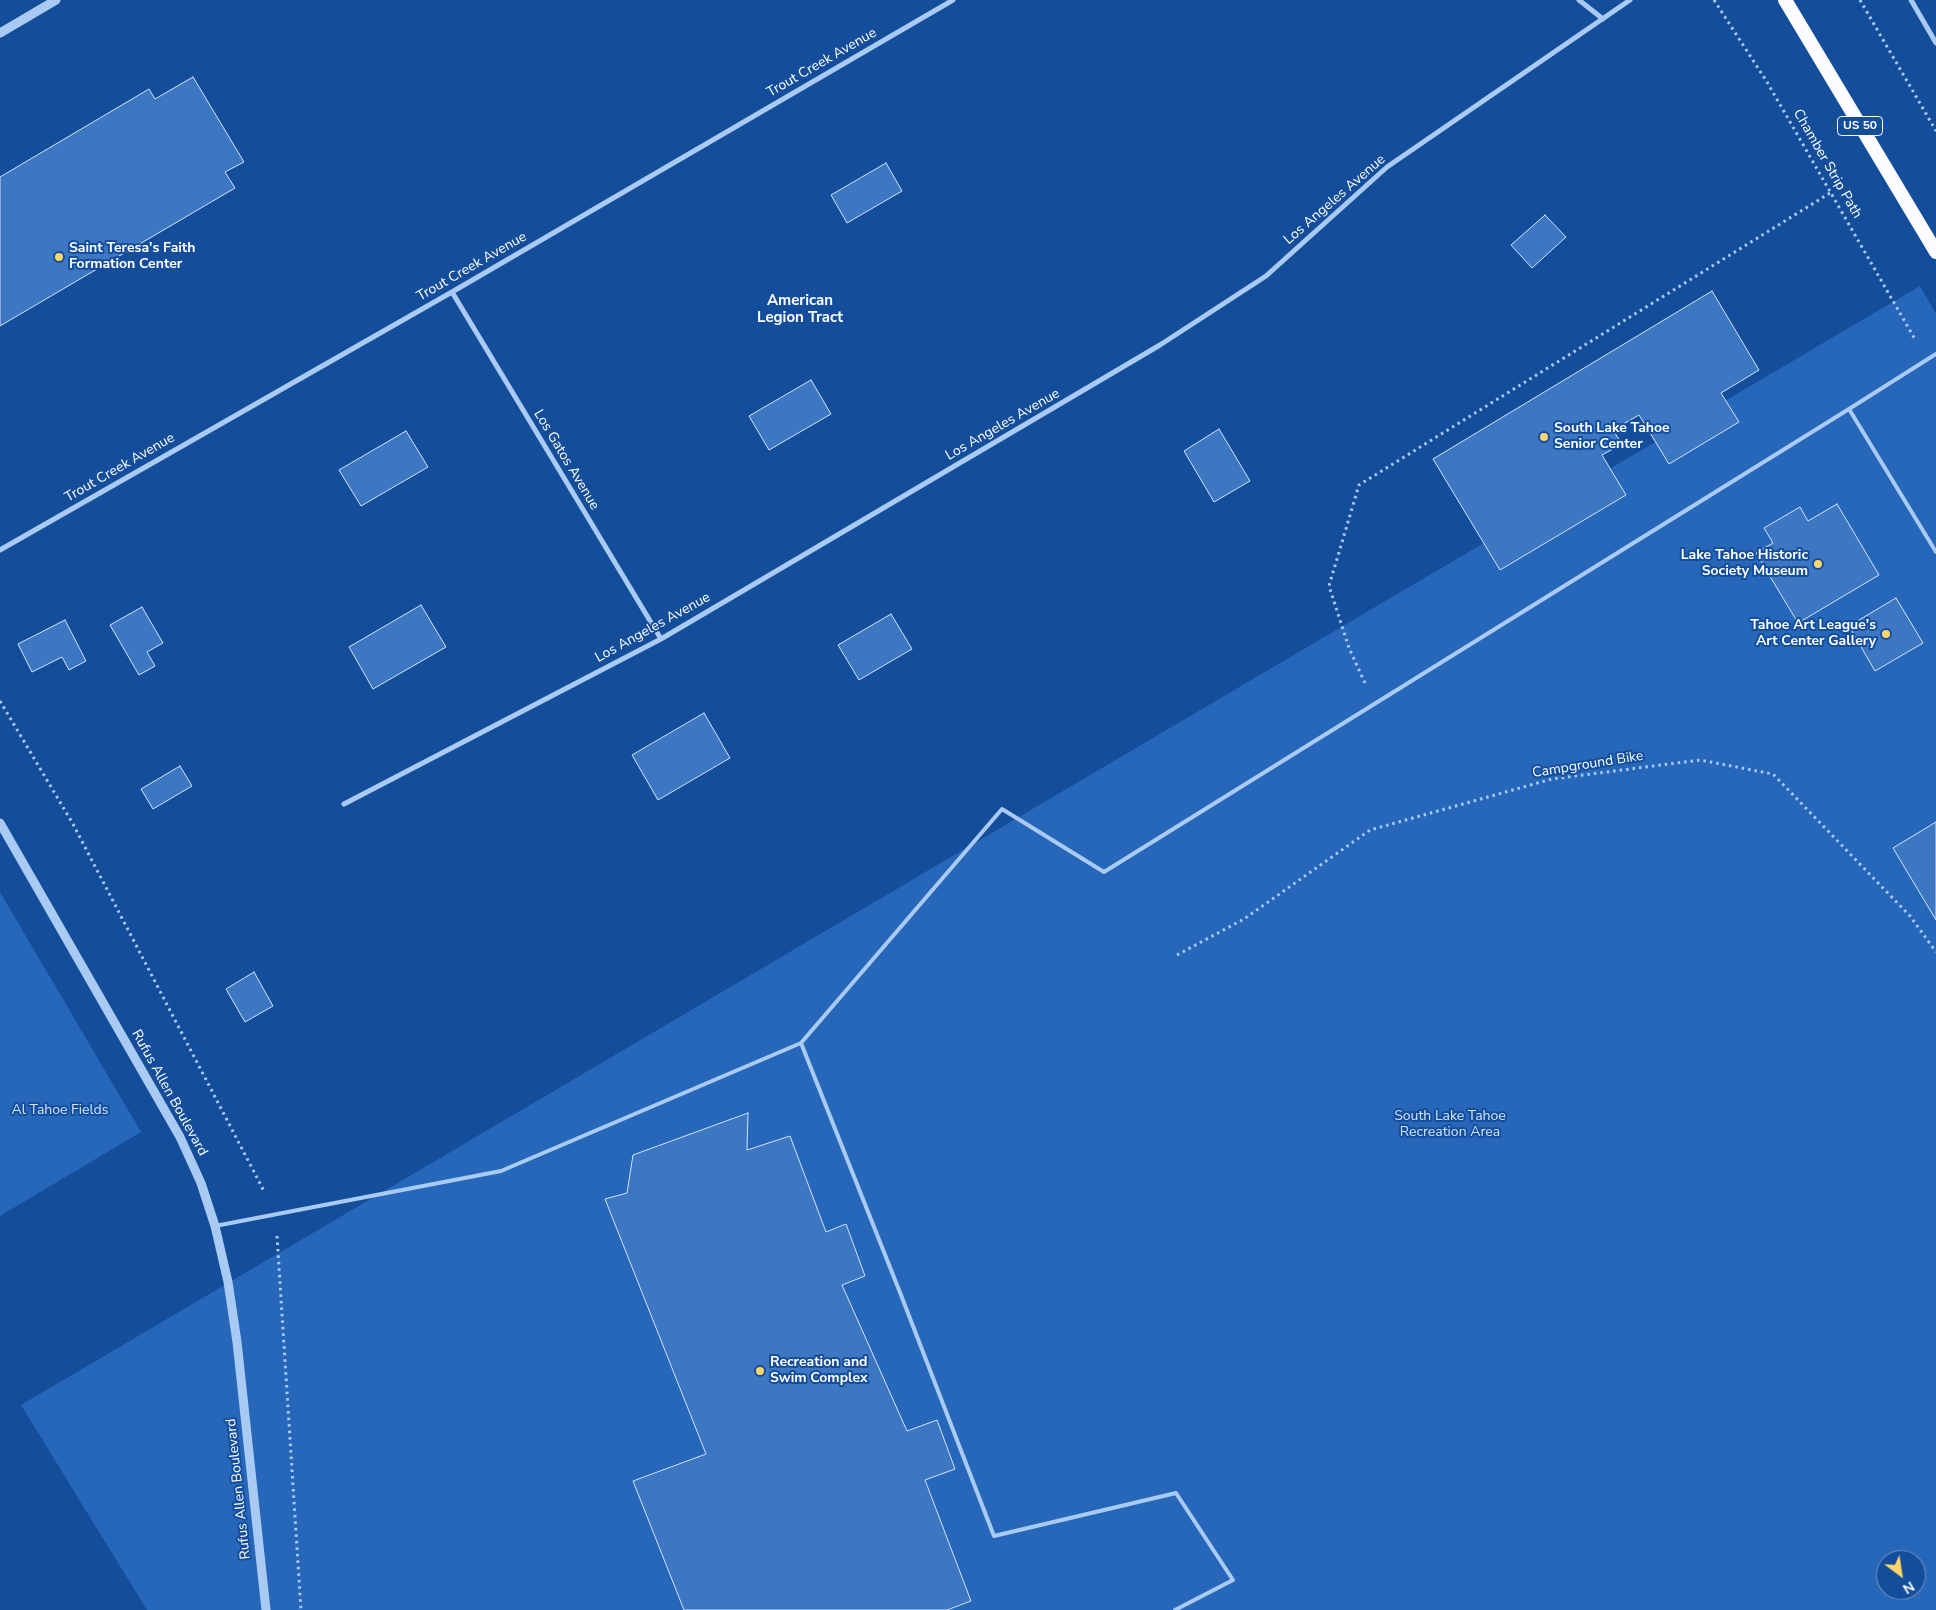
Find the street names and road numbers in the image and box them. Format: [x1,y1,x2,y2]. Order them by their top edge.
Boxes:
street label: Trout Creek Avenue [764,25,880,101]
street label: Chamber Strip Path [1789,106,1865,222]
road number: US 50 [1838,116,1882,136]
street label: Los Angeles Avenue [1281,151,1389,249]
street label: Trout Creek Avenue [414,229,530,305]
street label: Los Angeles Avenue [943,385,1063,465]
street label: Los Gatos Avenue [529,407,603,513]
street label: Trout Creek Avenue [62,430,178,506]
street label: Los Angeles Avenue [593,589,713,667]
street label: Campground Bike [1531,748,1645,782]
street label: Rufus Allen Boulevard [127,1027,211,1159]
street label: Rufus Allen Boulevard [223,1418,255,1560]

